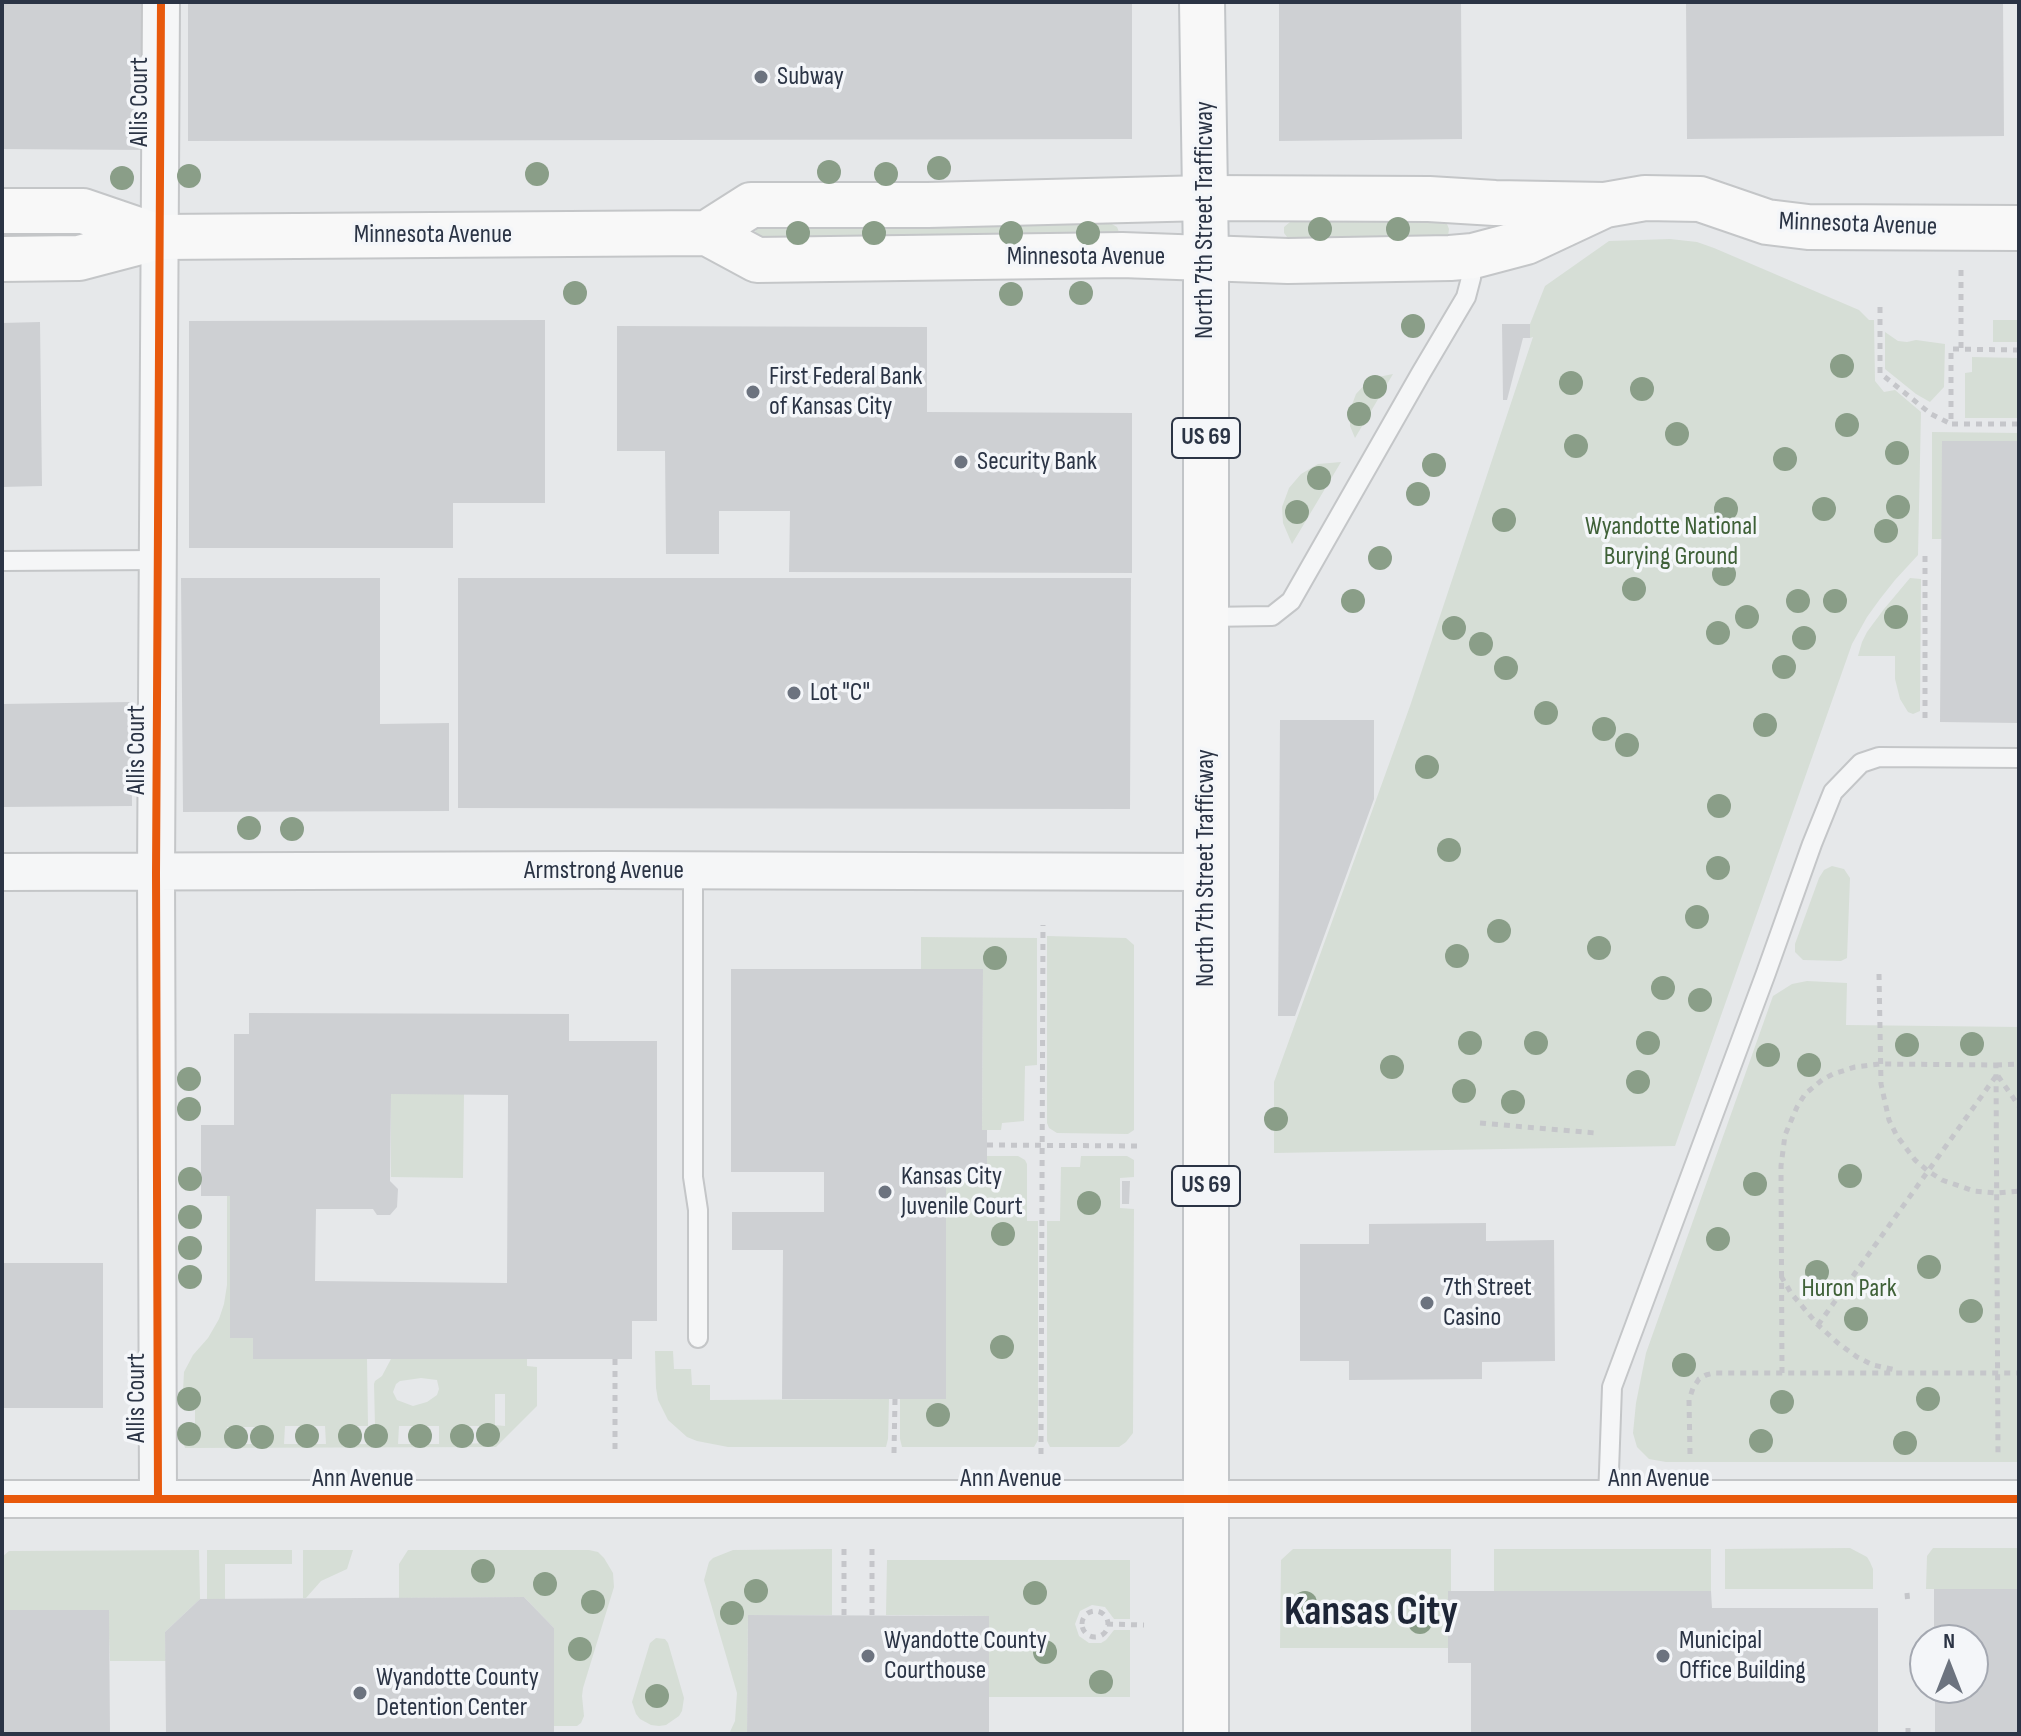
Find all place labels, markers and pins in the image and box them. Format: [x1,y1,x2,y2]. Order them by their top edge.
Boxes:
place label: Subway [777,61,844,93]
marker: Subway [752,68,770,86]
place label: First Federal Bank of Kansas City [769,361,923,422]
marker: First Federal Bank of Kansas City [744,383,762,401]
place label: Security Bank [977,446,1097,478]
marker: Security Bank [952,453,970,471]
place label: Lot "C" [810,677,870,709]
marker: Lot "C" [785,684,803,702]
place label: Kansas City Juvenile Court [901,1161,1023,1222]
marker: Kansas City Juvenile Court [876,1183,894,1201]
place label: 7th Street Casino [1443,1272,1532,1334]
marker: 7th Street Casino [1418,1294,1436,1312]
place label: Wyandotte County Courthouse [884,1625,1047,1686]
place label: Municipal Office Building [1679,1625,1806,1686]
marker: Wyandotte County Courthouse [859,1647,877,1665]
marker: Municipal Office Building [1654,1647,1672,1665]
place label: Wyandotte County Detention Center [376,1662,539,1724]
marker: Wyandotte County Detention Center [351,1684,369,1702]

